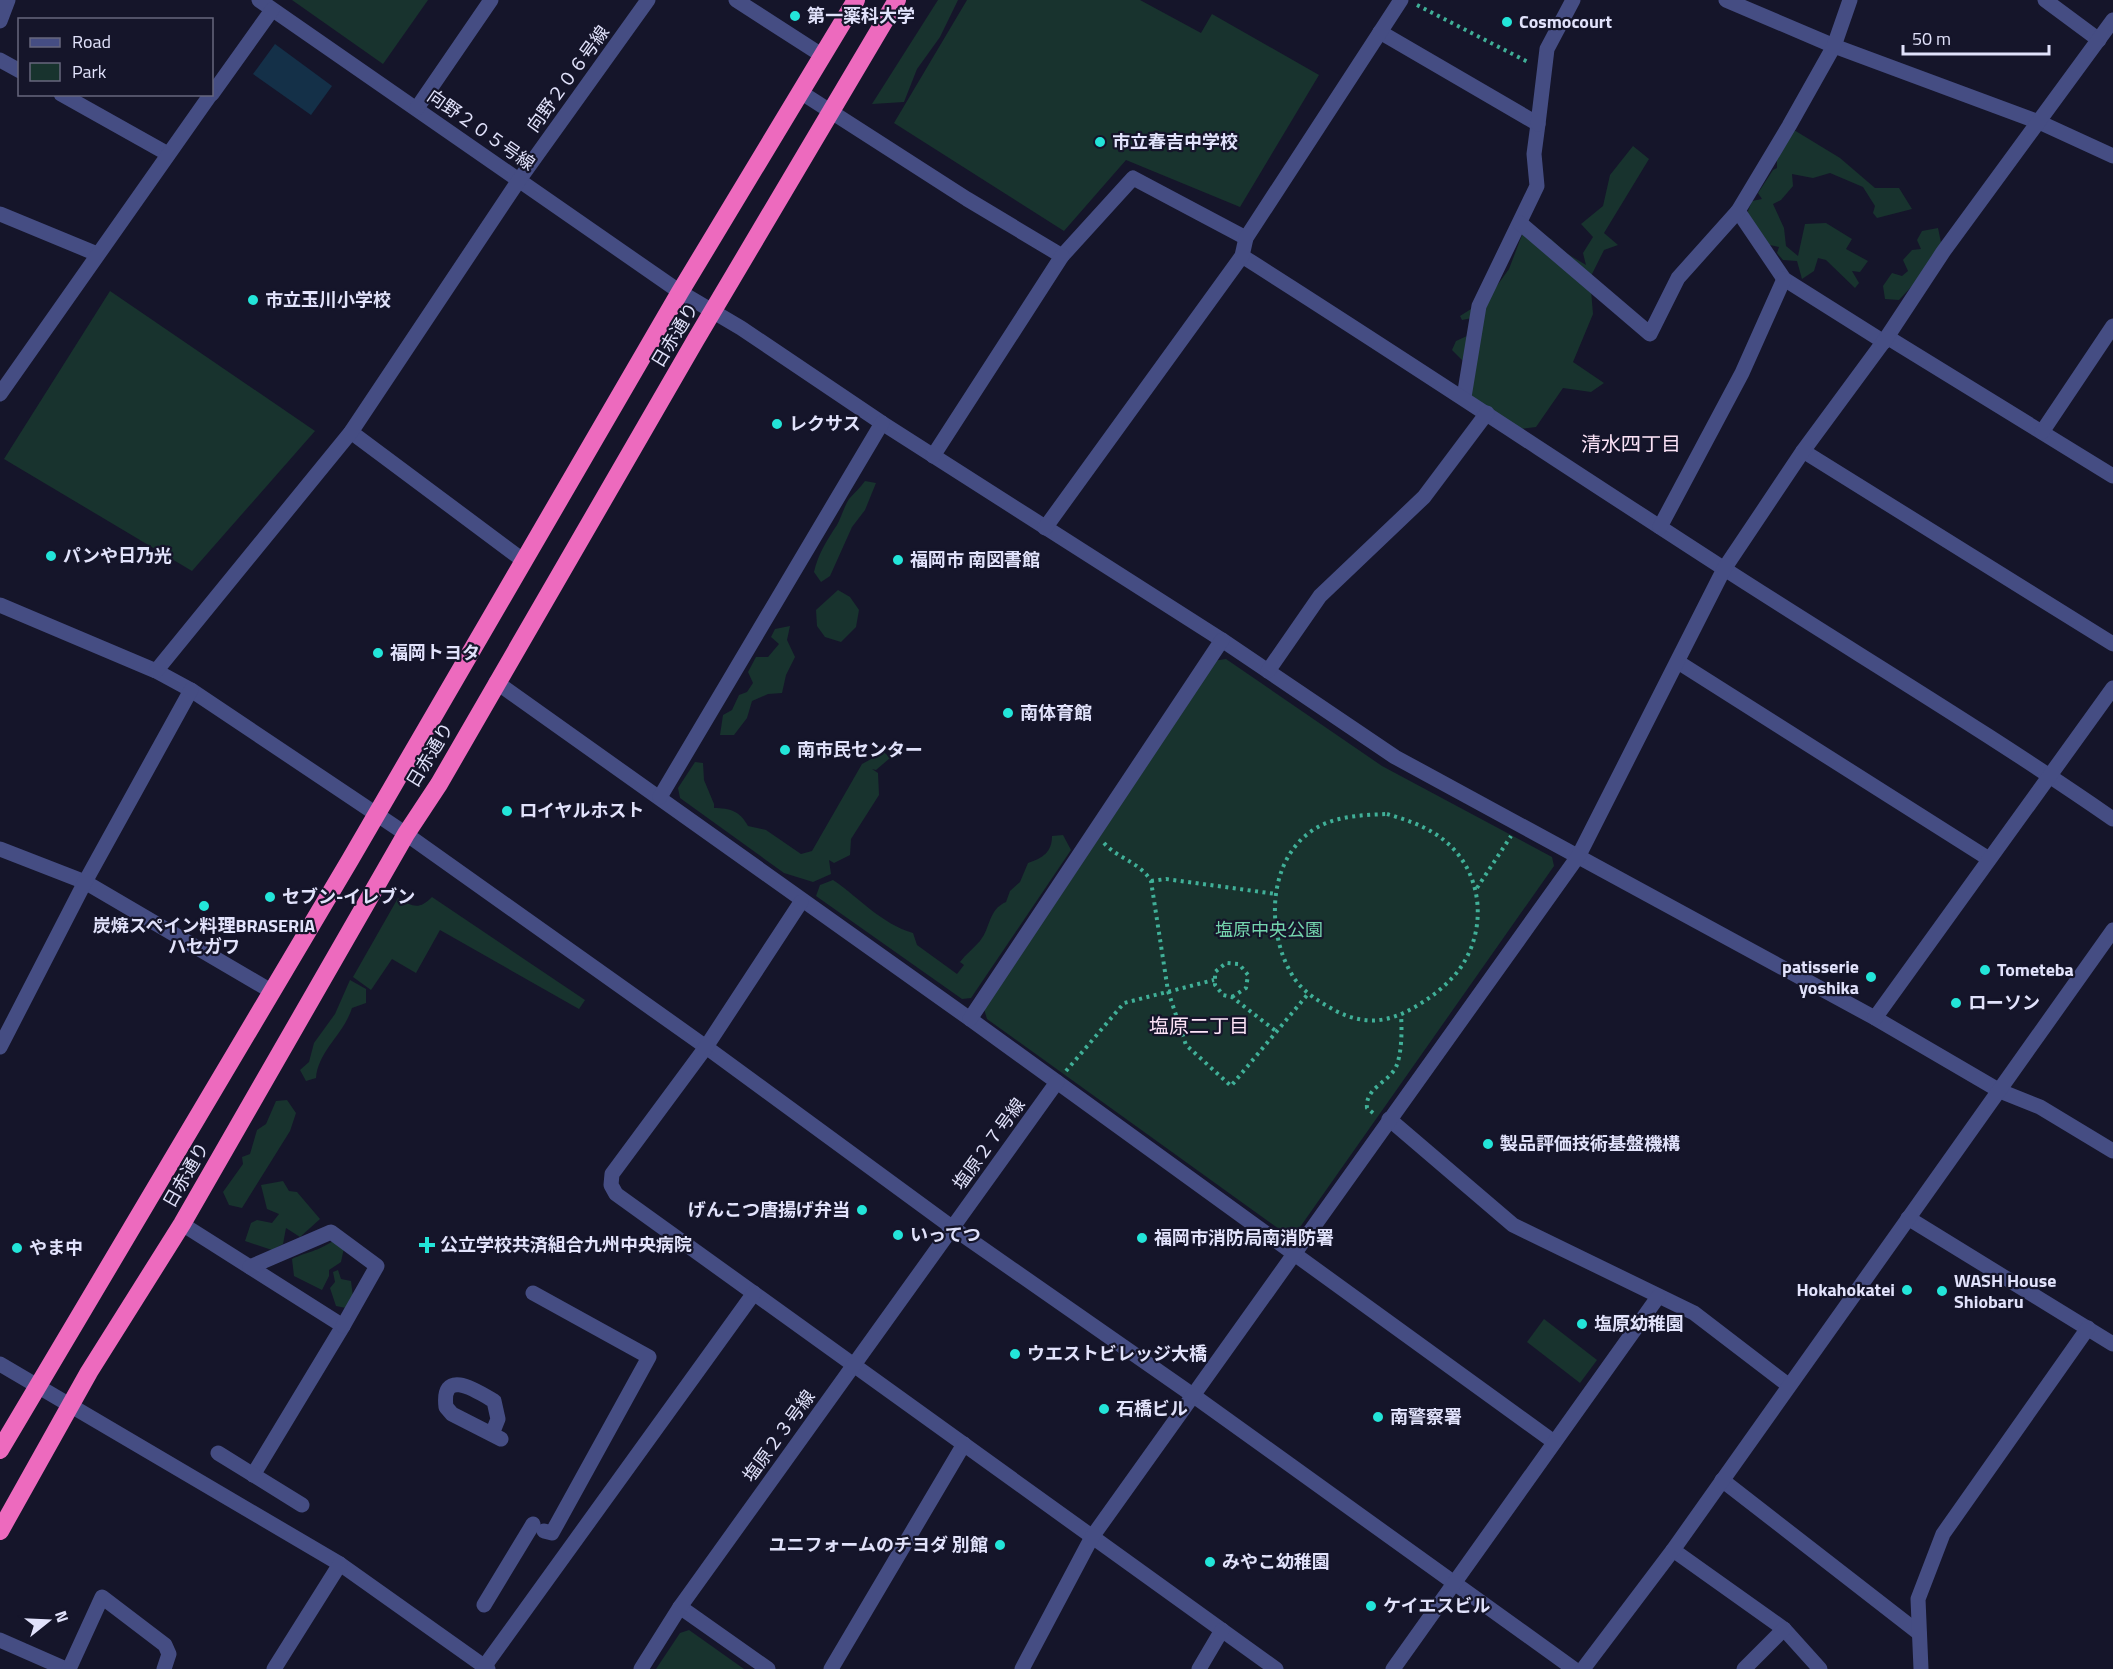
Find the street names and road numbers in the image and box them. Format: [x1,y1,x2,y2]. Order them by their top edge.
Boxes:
street label: 向野２０６号線 [520,20,616,138]
street label: 向野２０５号線 [422,82,541,177]
street label: 日赤通り [644,297,705,373]
street label: 日赤通り [399,717,460,793]
street label: 塩原２７号線 [946,1092,1031,1195]
street label: 日赤通り [156,1137,215,1213]
street label: 塩原２３号線 [736,1384,821,1487]

